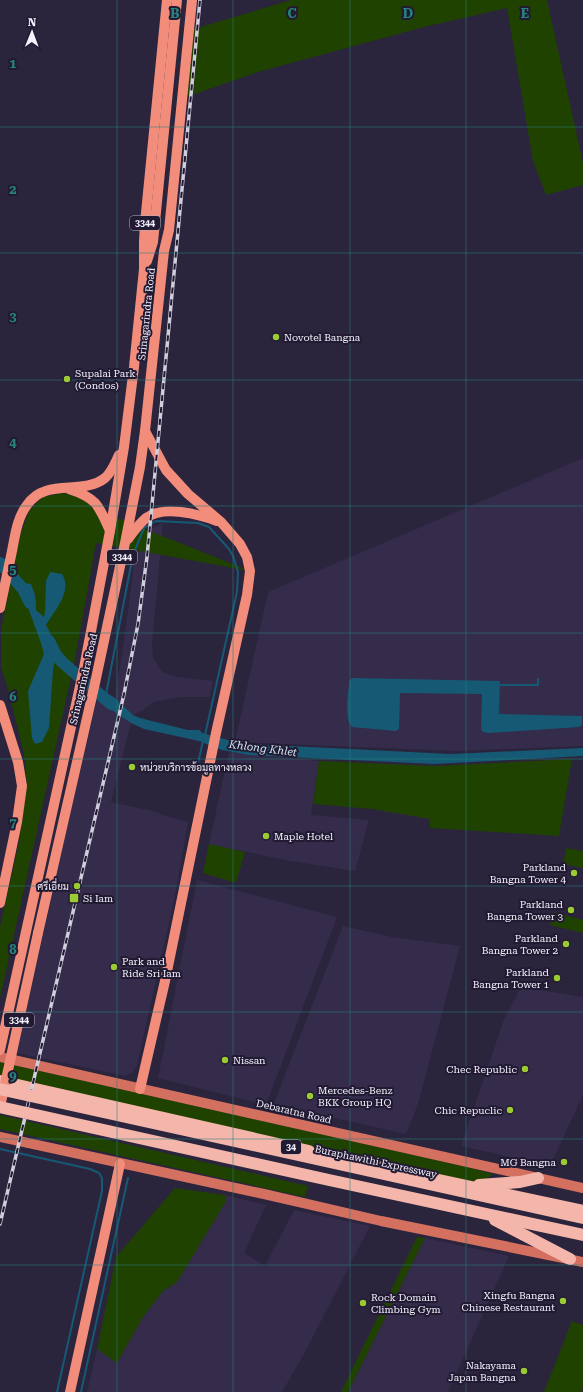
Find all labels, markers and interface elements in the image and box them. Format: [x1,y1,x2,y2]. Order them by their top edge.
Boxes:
text: B [170,6,180,21]
text: C [287,6,297,21]
text: D [403,6,413,21]
text: E [521,6,529,21]
north arrow [12,12,52,52]
text: N [28,16,37,29]
text: 1 [9,56,17,71]
text: 2 [9,182,17,197]
road number: 3344 [130,216,160,230]
street label: Srinagarindra Road [136,267,157,361]
text: 3 [9,309,17,324]
marker: Novotel Bangna [271,332,281,342]
place label: Novotel Bangna [284,332,361,343]
place label: Supalai Park (Condos) [75,368,136,391]
marker: Supalai Park (Condos) [62,374,72,384]
text: 4 [9,435,17,450]
road number: 3344 [107,550,137,564]
text: 5 [9,562,17,577]
street label: Srinagarindra Road [68,632,99,726]
text: 6 [9,689,17,704]
water label: Khlong Khlet [227,738,299,759]
place label: หน่วยบริการข้อมูลทางหลวง [140,761,252,775]
marker: หน่วยบริการข้อมูลทางหลวง [127,762,137,772]
text: 7 [9,815,17,830]
marker: Maple Hotel [261,831,271,841]
place label: Maple Hotel [274,831,333,842]
place label: Parkland Bangna Tower 4 [490,862,567,885]
marker: Parkland Bangna Tower 4 [569,868,579,878]
place label: ศรีเอี่ยม [37,878,69,892]
marker: ศรีเอี่ยม [72,881,82,891]
marker: Si Iam [68,892,80,904]
place label: Si Iam [83,893,113,904]
place label: Parkland Bangna Tower 3 [487,899,564,922]
marker: Parkland Bangna Tower 3 [566,905,576,915]
place label: Parkland Bangna Tower 2 [482,933,559,956]
marker: Parkland Bangna Tower 2 [561,939,571,949]
text: 8 [9,942,17,957]
place label: Park and Ride Sri Iam [122,956,181,979]
marker: Park and Ride Sri Iam [109,962,119,972]
place label: Parkland Bangna Tower 1 [473,967,550,990]
marker: Parkland Bangna Tower 1 [552,973,562,983]
road number: 3344 [4,1013,34,1027]
marker: Nissan [220,1055,230,1065]
place label: Nissan [233,1055,266,1066]
place label: Chec Republic [446,1064,517,1075]
marker: Chec Republic [520,1064,530,1074]
text: 9 [9,1068,17,1083]
place label: Mercedes-Benz BKK Group HQ [318,1085,393,1108]
marker: Mercedes-Benz BKK Group HQ [305,1091,315,1101]
street label: Debaratna Road [255,1097,333,1126]
place label: Chic Repuclic [435,1105,502,1116]
marker: Chic Repuclic [505,1105,515,1115]
road number: 34 [281,1140,301,1154]
street label: Buraphawithi Expressway [314,1143,438,1180]
place label: MG Bangna [500,1157,557,1168]
marker: MG Bangna [559,1157,569,1167]
place label: Xingfu Bangna Chinese Restaurant [462,1290,556,1313]
place label: Rock Domain Climbing Gym [371,1292,441,1315]
marker: Xingfu Bangna Chinese Restaurant [558,1296,568,1306]
marker: Rock Domain Climbing Gym [358,1298,368,1308]
place label: Nakayama Japan Bangna [448,1360,517,1383]
marker: Nakayama Japan Bangna [519,1366,529,1376]

